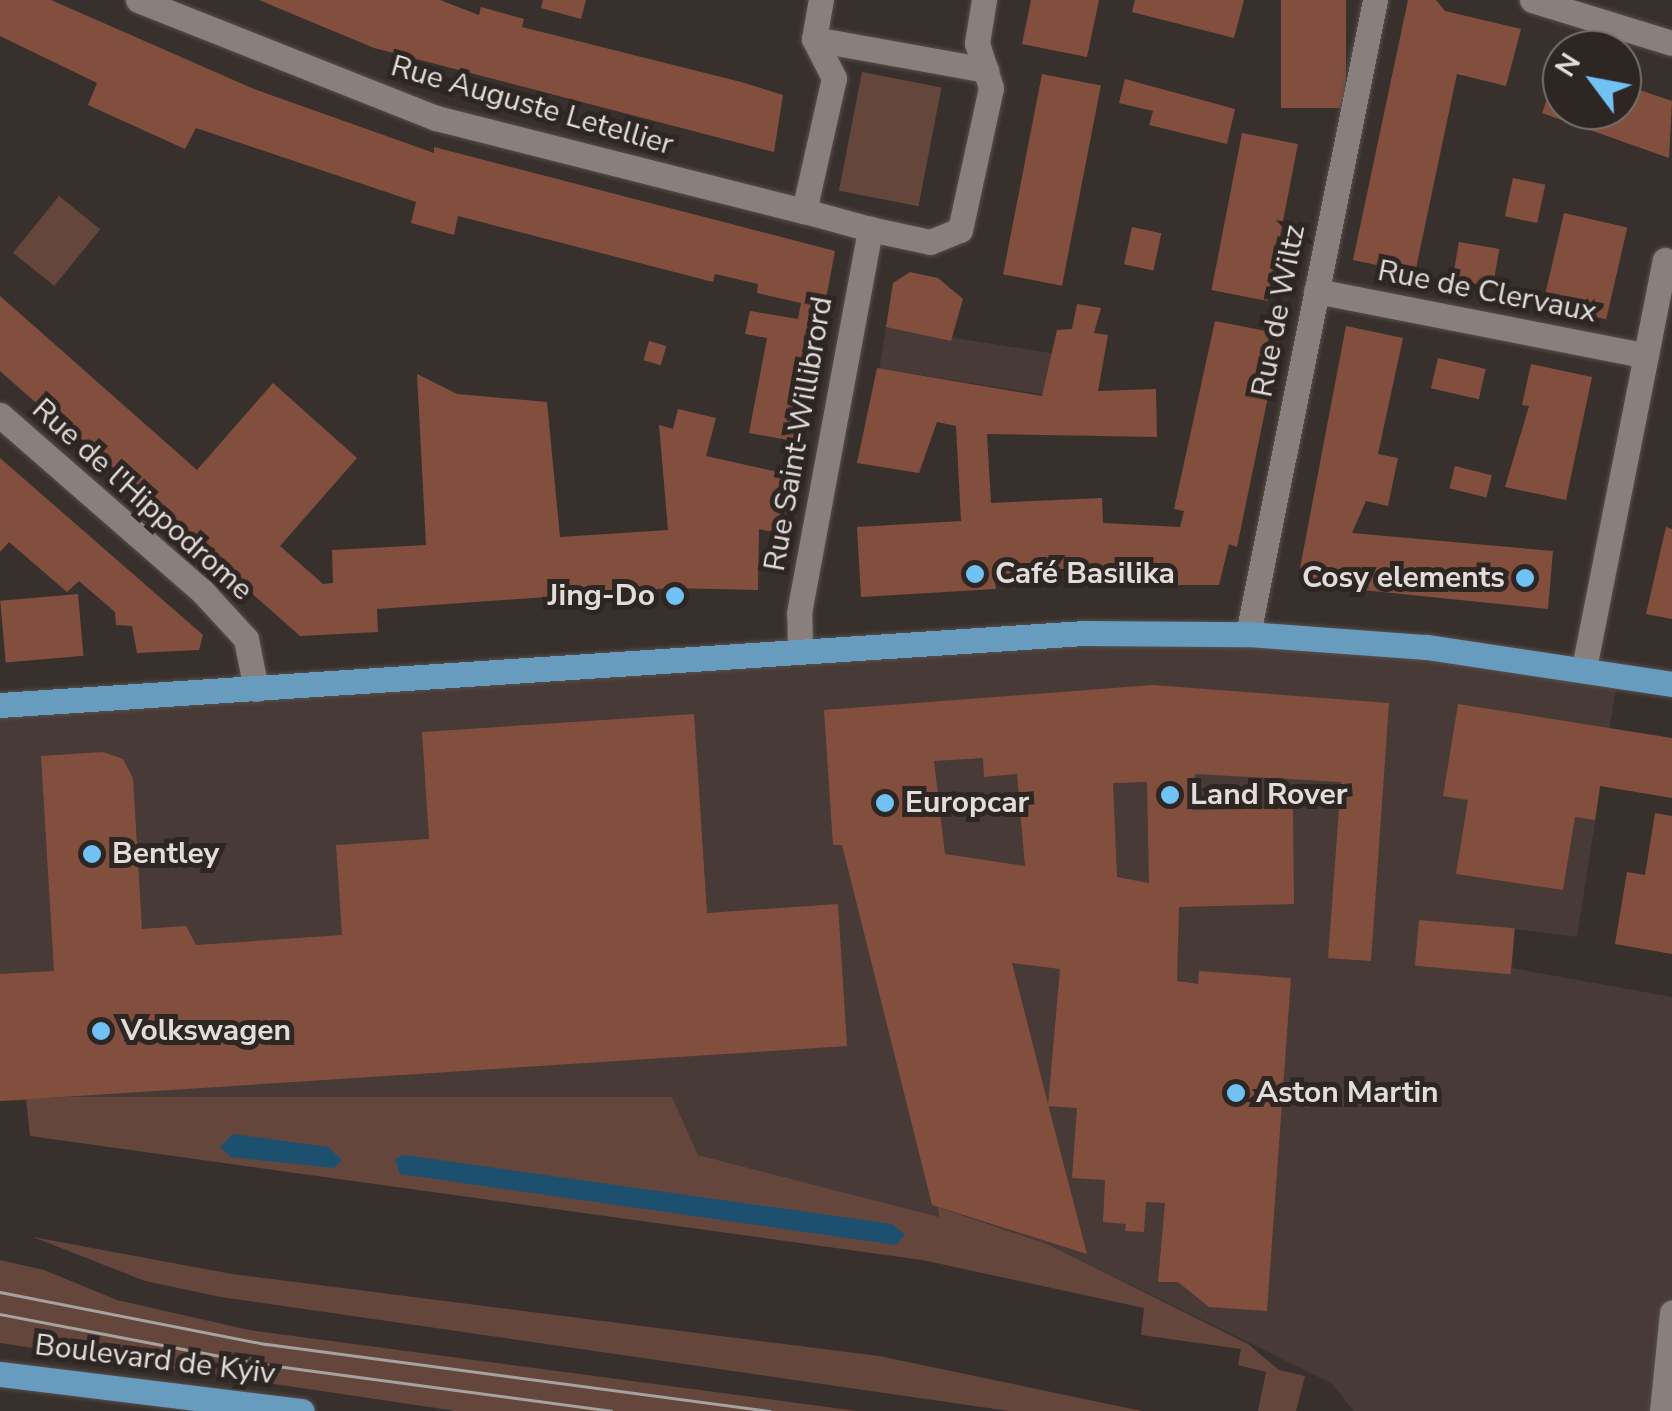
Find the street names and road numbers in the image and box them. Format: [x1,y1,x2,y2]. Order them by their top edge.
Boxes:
street label: Rue Auguste Letellier [387,48,677,164]
street label: Rue de Wiltz [1245,222,1313,400]
street label: Rue de Clervaux [1375,253,1599,331]
street label: Rue Saint-Willibrord [757,294,841,574]
street label: Rue de l'Hippodrome [24,392,260,608]
street label: Boulevard de Kyiv [33,1327,277,1393]

